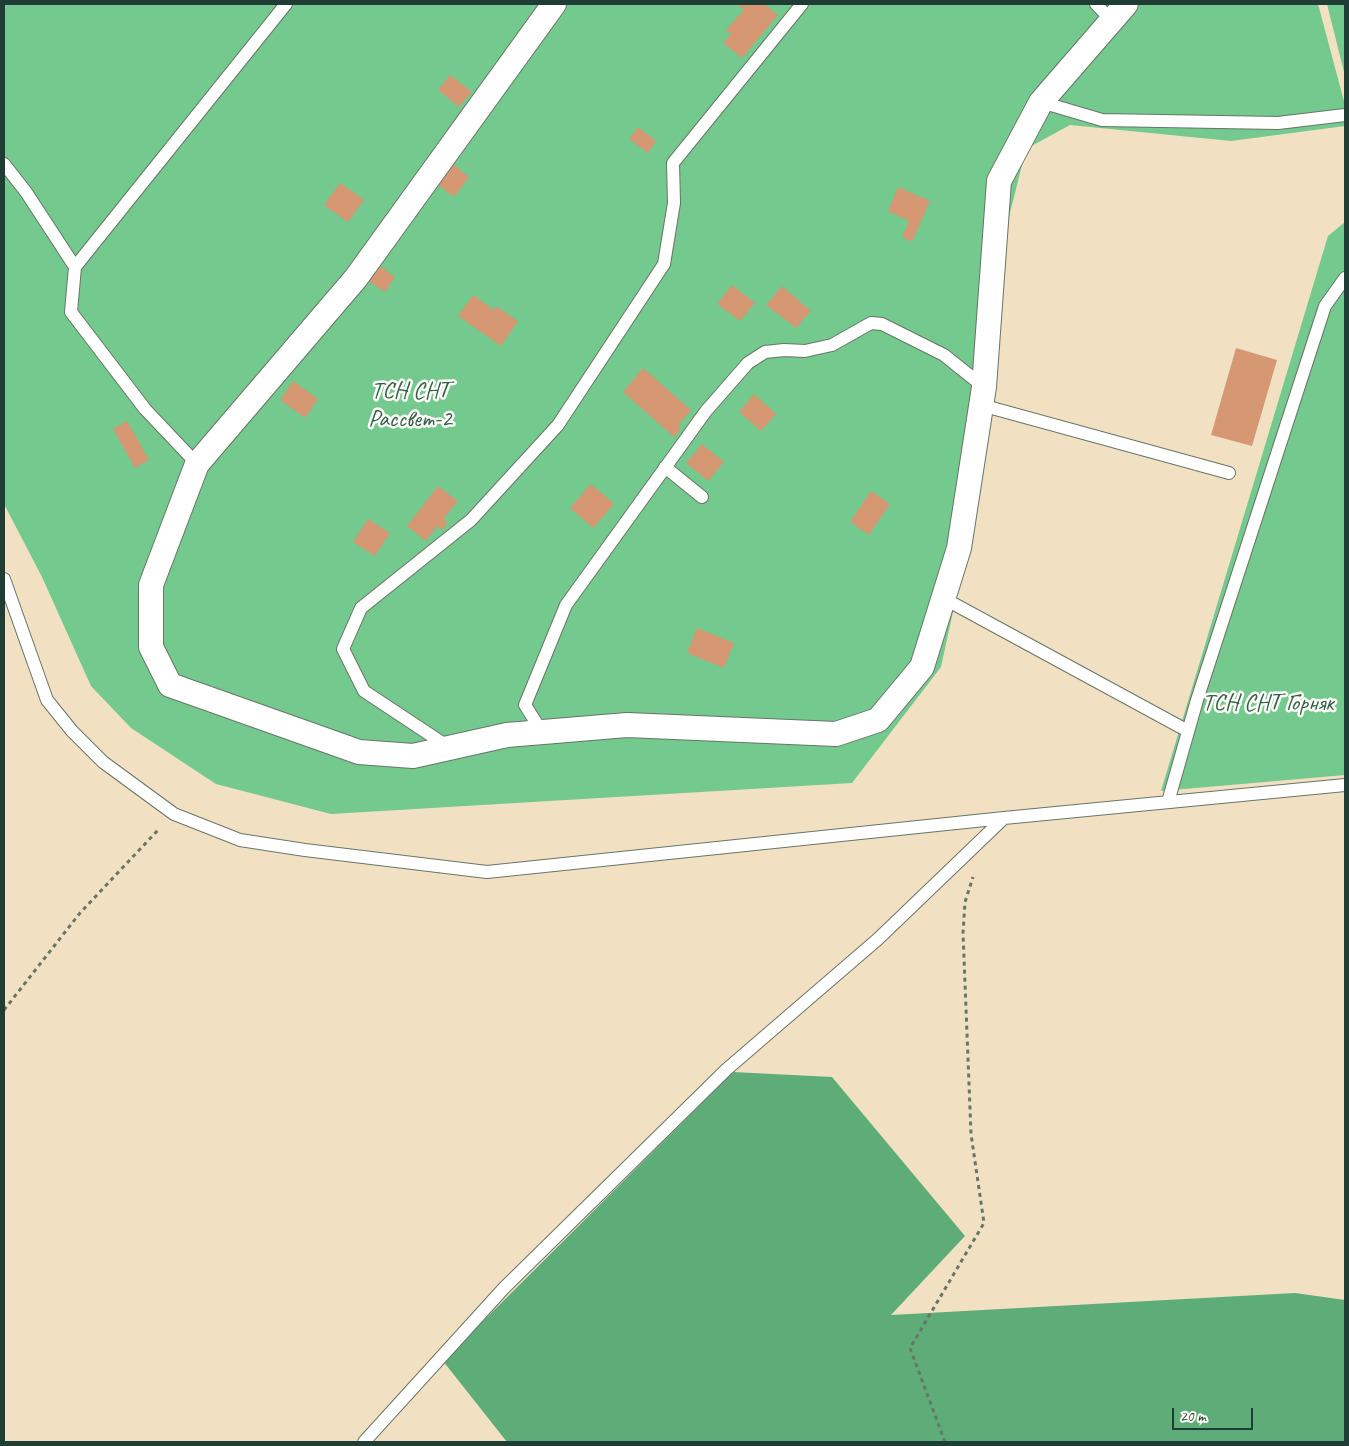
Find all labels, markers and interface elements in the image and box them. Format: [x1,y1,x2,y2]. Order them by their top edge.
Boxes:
park label: ТСН СНТ Рассвет-2 [368,378,452,434]
park label: ТСН СНТ Горняк [1202,690,1334,718]
scale bar [1174,1398,1255,1430]
text: 20 m [1180,1407,1206,1426]

